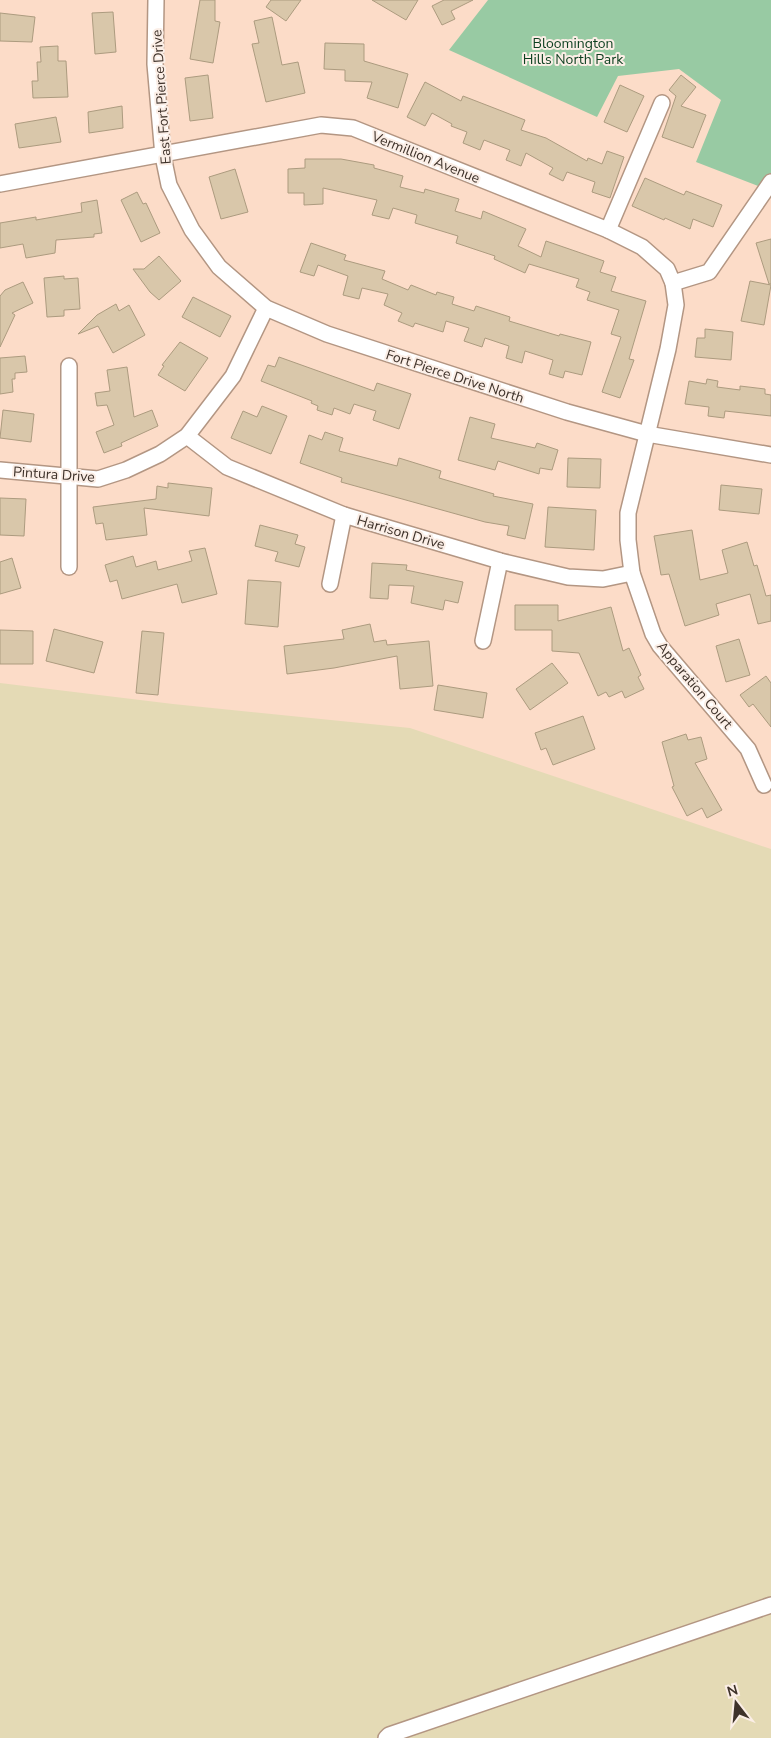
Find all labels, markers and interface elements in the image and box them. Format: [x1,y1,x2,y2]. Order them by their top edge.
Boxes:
street label: East Fort Pierce Drive [147,29,176,165]
park label: Bloomington Hills North Park [523,34,624,69]
street label: Vermillion Avenue [368,127,483,188]
street label: Fort Pierce Drive North [383,345,526,408]
street label: Pintura Drive [12,462,96,487]
street label: Harrison Drive [355,511,447,554]
street label: Apparation Court [652,638,737,733]
north arrow [711,1678,761,1728]
text: N [725,1680,740,1702]

